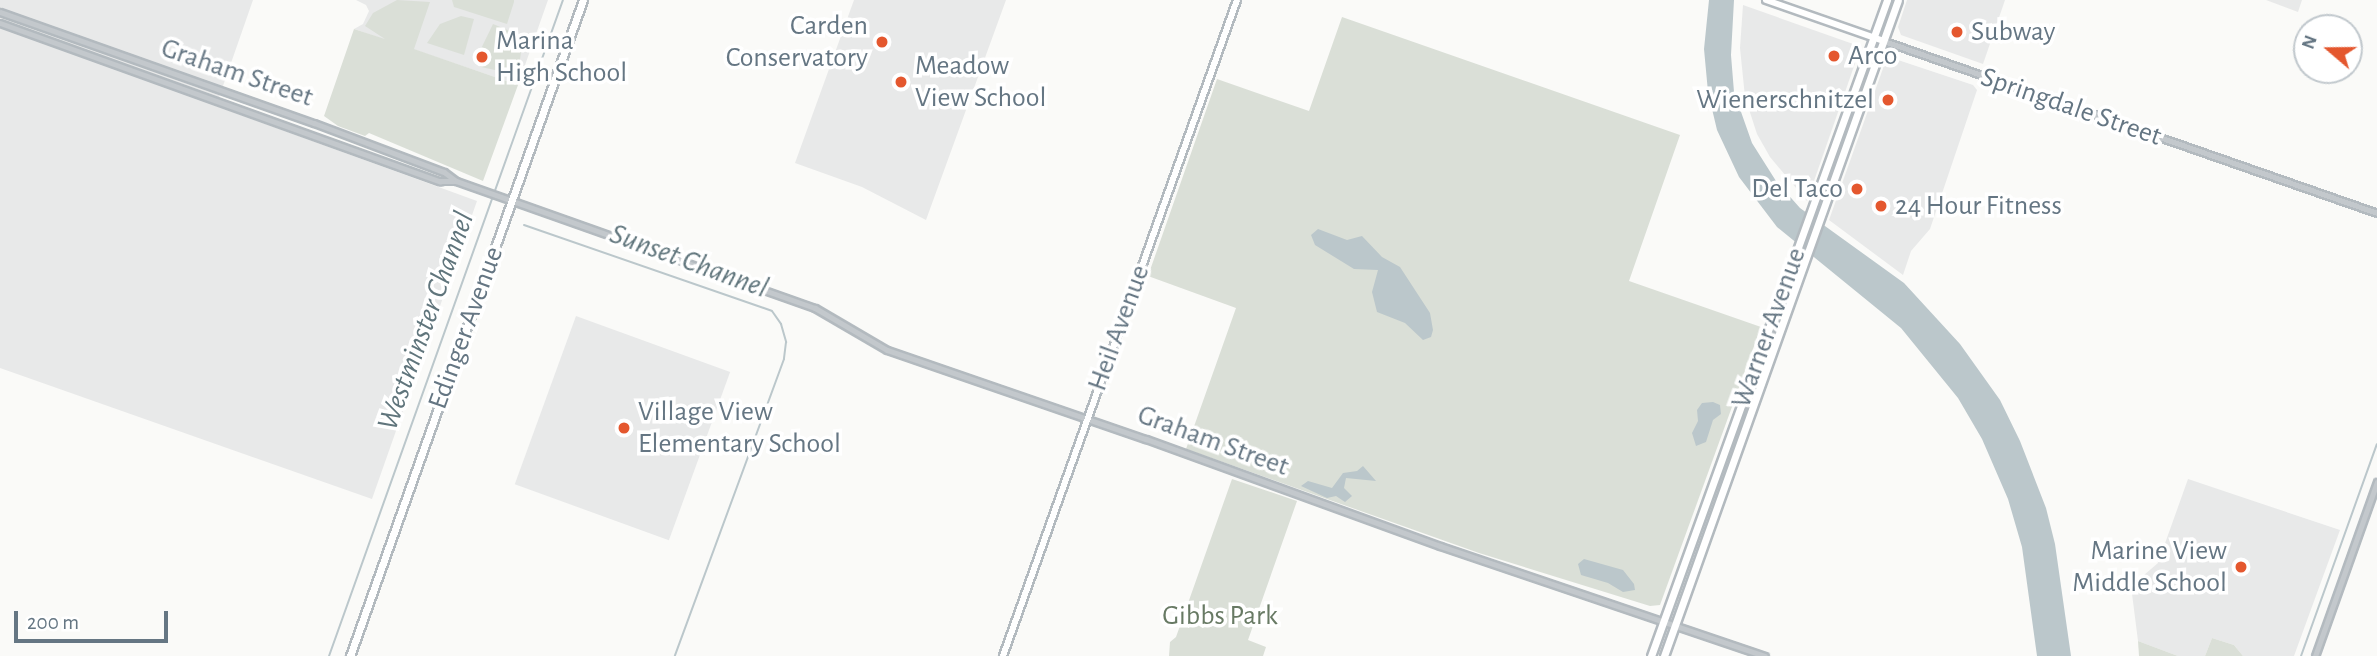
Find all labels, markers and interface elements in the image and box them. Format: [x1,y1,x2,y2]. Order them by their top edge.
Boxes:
place label: Carden Conservatory [726,9,868,75]
north arrow [2293,14,2363,84]
place label: Subway [1971,15,2055,49]
place label: Marina High School [496,24,627,90]
marker: Subway [1949,24,1965,40]
street label: Graham Street [157,31,317,115]
text: N [2298,33,2321,52]
marker: Carden Conservatory [874,34,890,50]
place label: Arco [1848,39,1897,73]
marker: Arco [1826,48,1842,64]
marker: Marina High School [474,49,490,65]
place label: Meadow View School [915,49,1046,115]
street label: Springdale Street [1976,60,2166,154]
marker: Meadow View School [893,74,909,90]
place label: Wienerschnitzel [1696,83,1874,117]
marker: Wienerschnitzel [1880,92,1896,108]
place label: Del Taco [1751,172,1843,206]
marker: Del Taco [1849,181,1865,197]
place label: 24 Hour Fitness [1895,189,2062,223]
marker: 24 Hour Fitness [1873,198,1889,214]
water label: Westminster Channel [370,207,482,435]
water label: Sunset Channel [605,216,773,306]
street label: Edinger Avenue [421,242,511,414]
street label: Warner Avenue [1725,243,1813,413]
street label: Heil Avenue [1081,261,1157,395]
place label: Village View Elementary School [638,395,841,461]
street label: Graham Street [1133,398,1293,484]
marker: Village View Elementary School [616,420,632,436]
place label: Marine View Middle School [2072,534,2227,600]
marker: Marine View Middle School [2233,559,2249,575]
scale bar [18,596,172,640]
park label: Gibbs Park [1162,599,1278,633]
text: 200 m [27,612,79,633]

